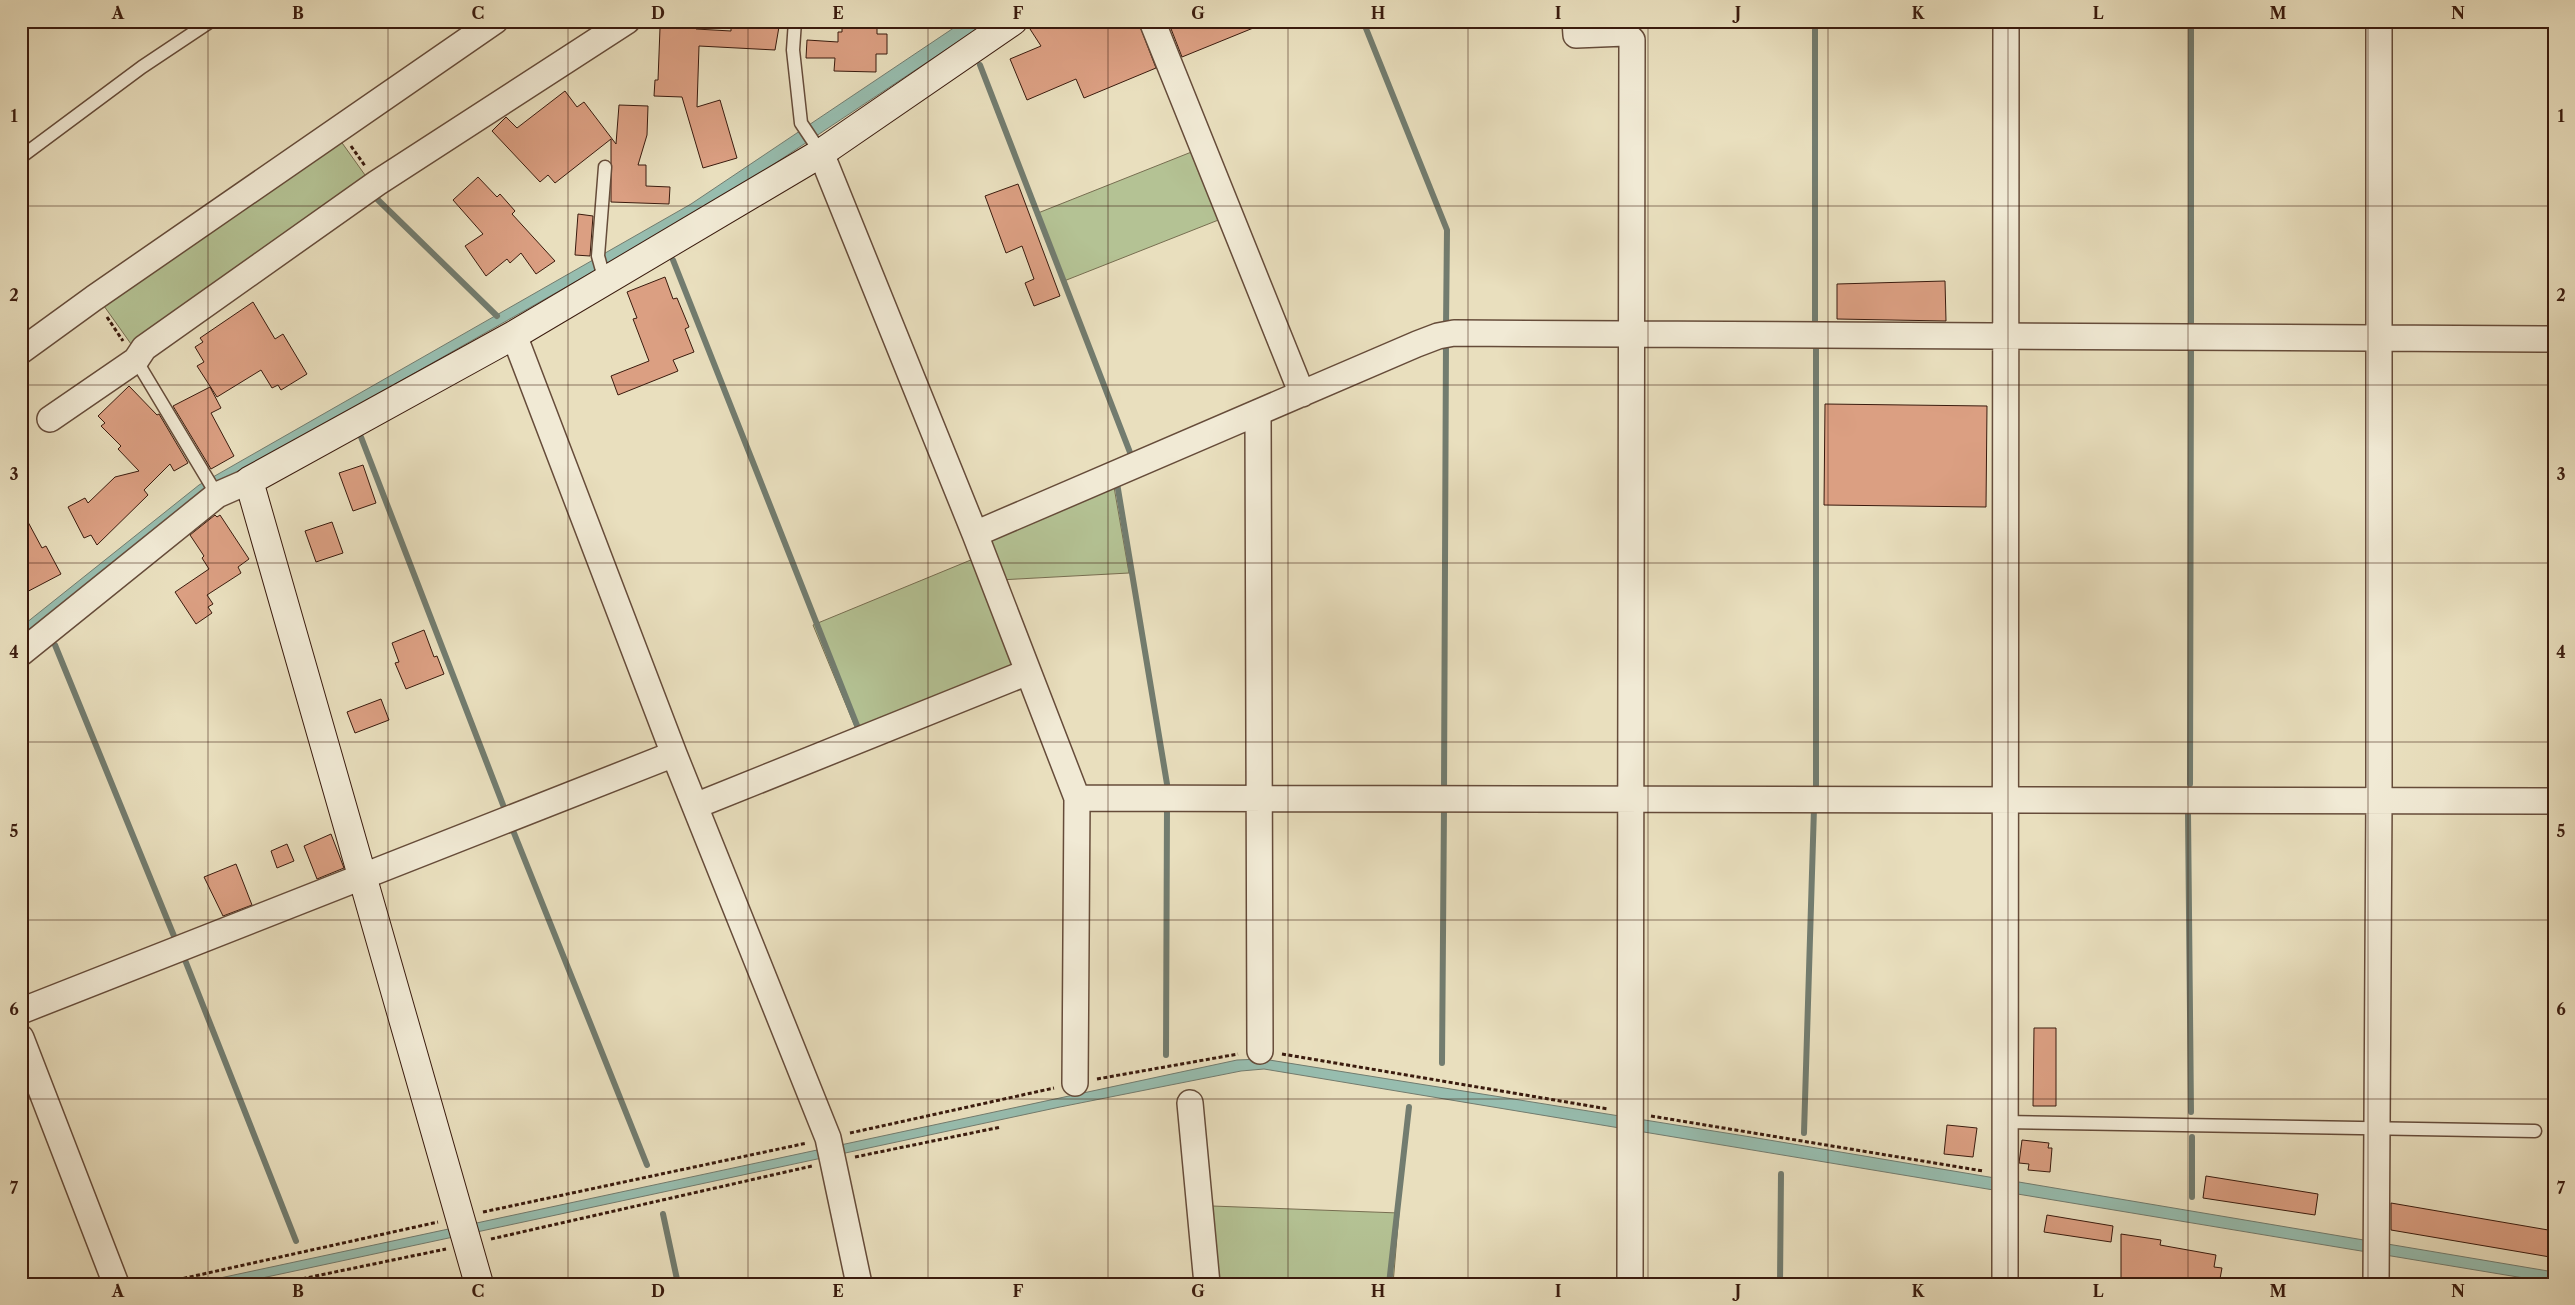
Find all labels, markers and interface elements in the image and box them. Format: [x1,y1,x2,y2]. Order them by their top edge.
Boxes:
text: A [111,3,125,23]
text: B [292,3,304,23]
text: C [472,3,484,23]
text: D [651,3,665,23]
text: E [832,3,844,23]
text: F [1013,3,1024,23]
text: G [1191,3,1205,23]
text: H [1371,3,1385,23]
text: I [1555,3,1562,23]
text: J [1732,3,1741,23]
text: K [1912,3,1926,23]
text: L [2092,3,2104,23]
text: M [2270,3,2287,23]
text: N [2451,3,2465,23]
text: 1 [10,106,18,126]
text: 1 [2557,106,2565,126]
text: 2 [9,285,19,305]
text: 2 [2556,285,2566,305]
text: 3 [9,464,19,484]
text: 3 [2556,464,2566,484]
text: 4 [9,642,19,662]
text: 4 [2556,642,2566,662]
text: 5 [10,821,19,841]
text: 5 [2557,821,2566,841]
text: 6 [9,999,19,1019]
text: 6 [2556,999,2566,1019]
text: 7 [10,1178,19,1198]
text: 7 [2557,1178,2566,1198]
text: A [111,1281,125,1301]
text: B [292,1281,304,1301]
text: C [472,1281,484,1301]
text: D [651,1281,665,1301]
text: E [832,1281,844,1301]
text: F [1013,1281,1024,1301]
text: G [1191,1281,1205,1301]
text: H [1371,1281,1385,1301]
text: I [1555,1281,1562,1301]
text: J [1732,1281,1741,1301]
text: K [1912,1281,1926,1301]
text: L [2092,1281,2104,1301]
text: M [2270,1281,2287,1301]
text: N [2451,1281,2465,1301]

